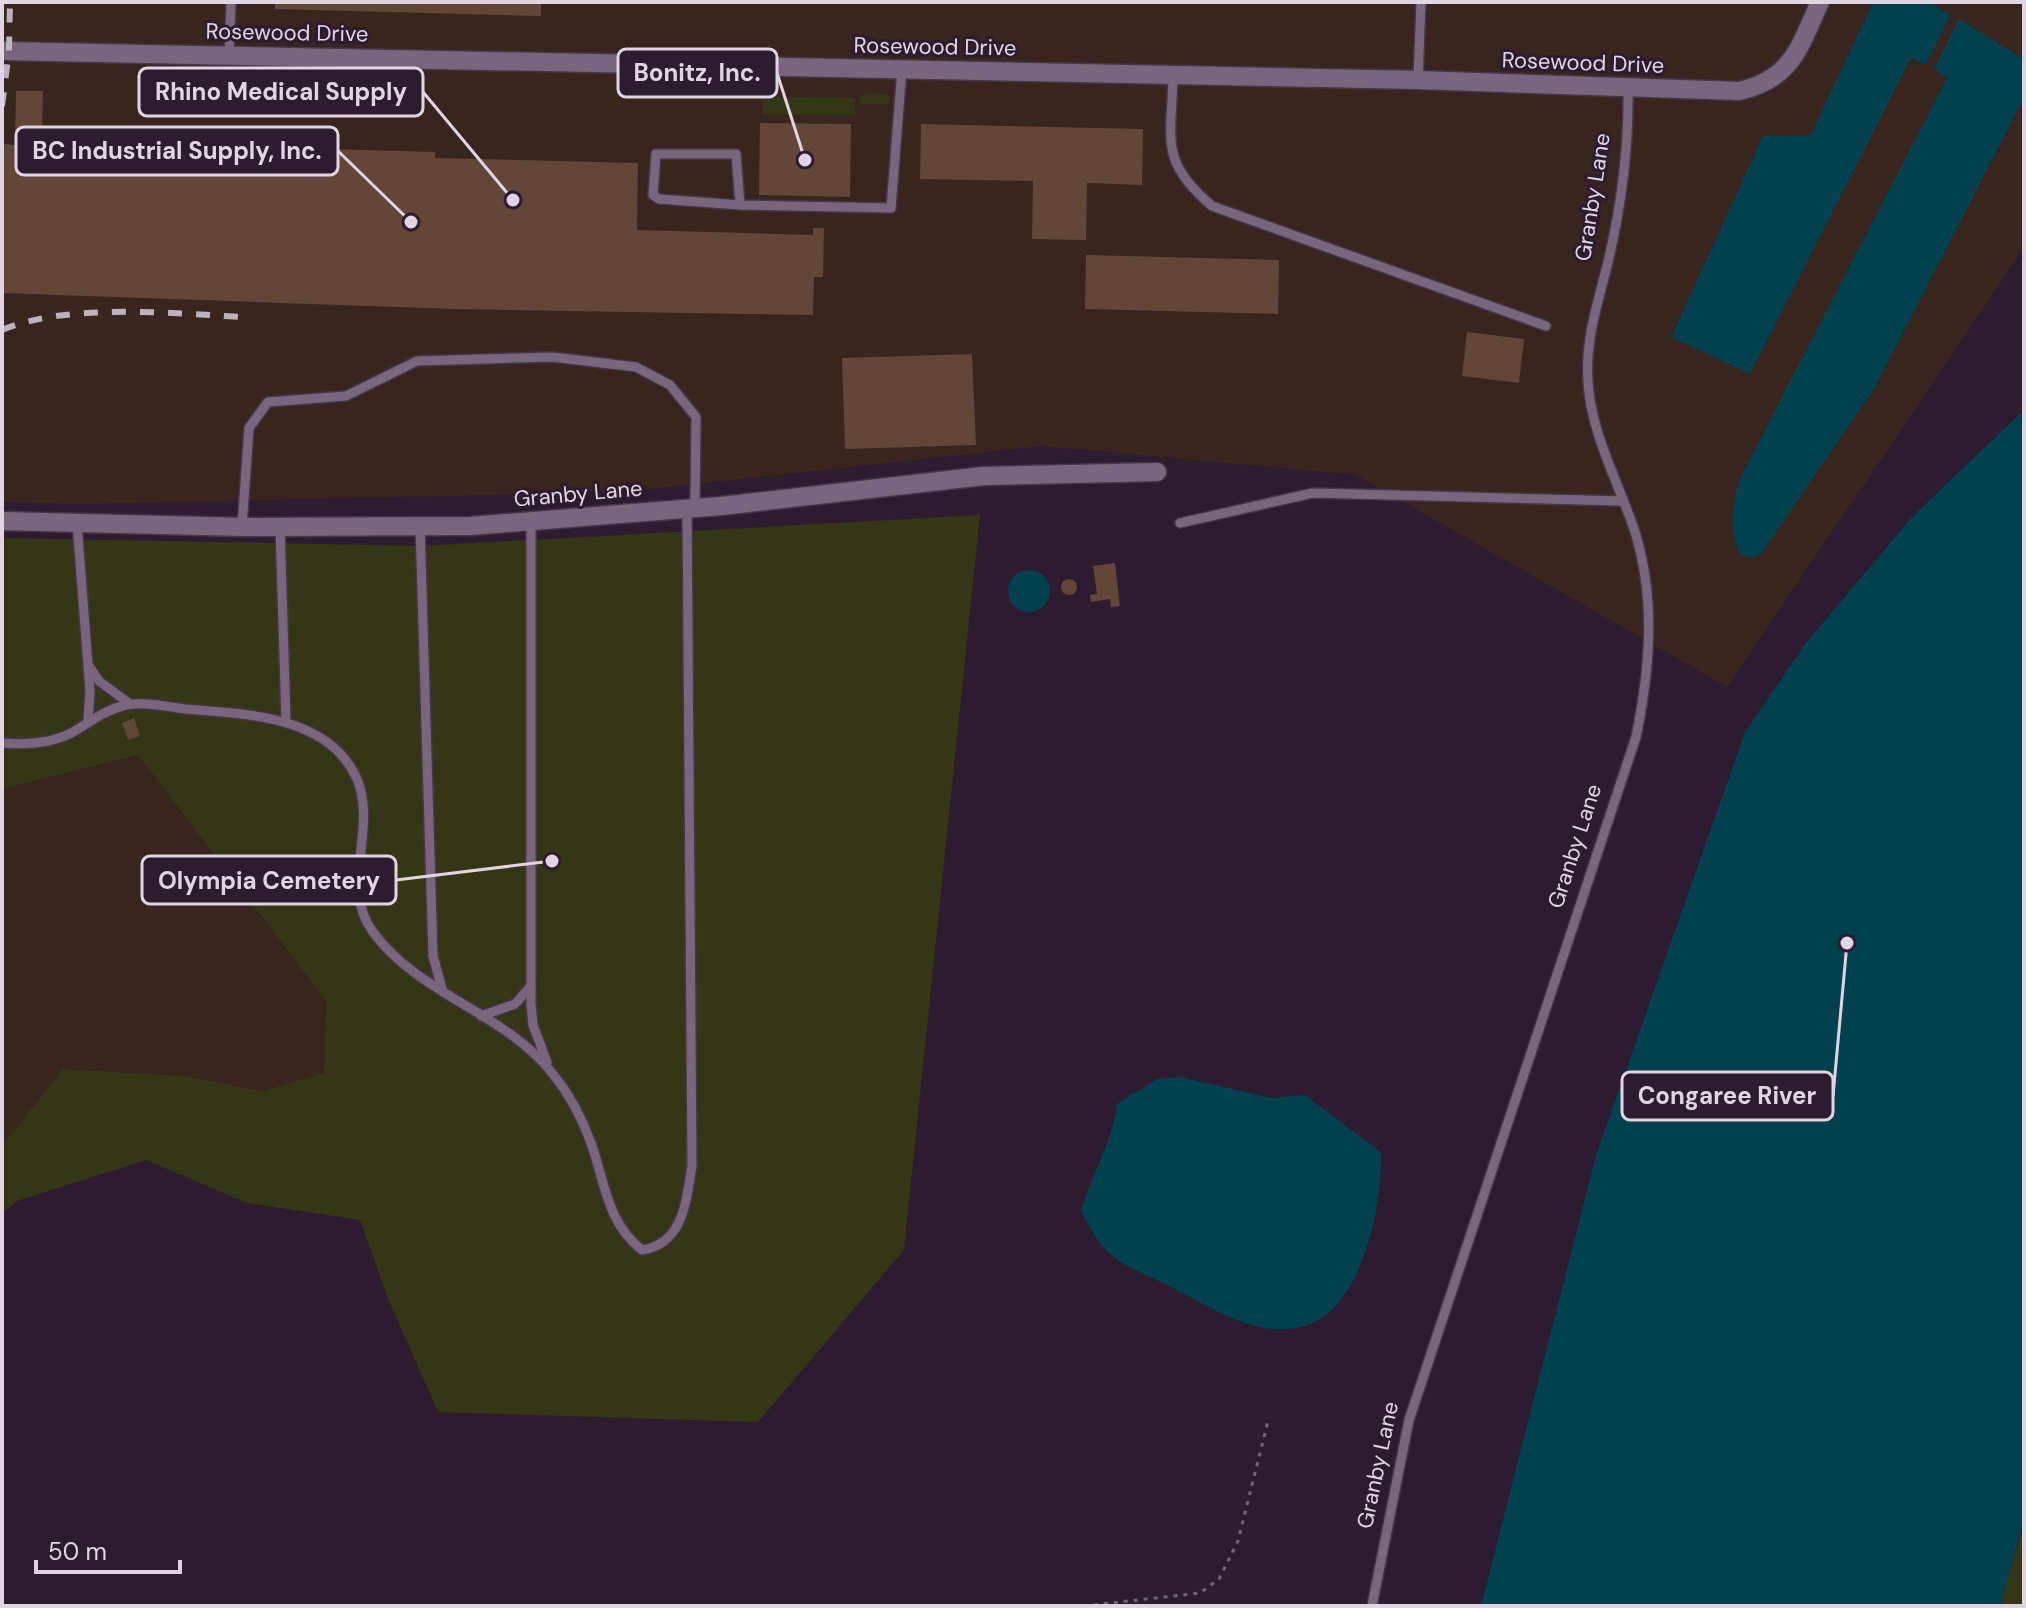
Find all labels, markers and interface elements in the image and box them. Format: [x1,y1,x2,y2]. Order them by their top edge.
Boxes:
street label: Rosewood Drive [205,17,369,48]
street label: Rosewood Drive [853,31,1017,62]
street label: Rosewood Drive [1501,45,1665,80]
callout: Bonitz, Inc. [618,49,777,97]
text: Bonitz, Inc. [634,57,760,88]
callout: Rhino Medical Supply [139,68,423,116]
text: Rhino Medical Supply [155,76,407,107]
callout: BC Industrial Supply, Inc. [16,127,338,175]
street label: Granby Lane [1568,131,1617,263]
text: BC Industrial Supply, Inc. [32,135,322,166]
street label: Granby Lane [512,473,644,514]
street label: Granby Lane [1541,780,1608,912]
callout: Olympia Cemetery [142,856,396,904]
text: Olympia Cemetery [158,865,381,896]
callout: Congaree River [1622,1072,1833,1120]
text: Congaree River [1638,1080,1817,1111]
street label: Granby Lane [1350,1399,1405,1531]
scale bar [36,1524,180,1574]
text: 50 m [48,1536,107,1567]

